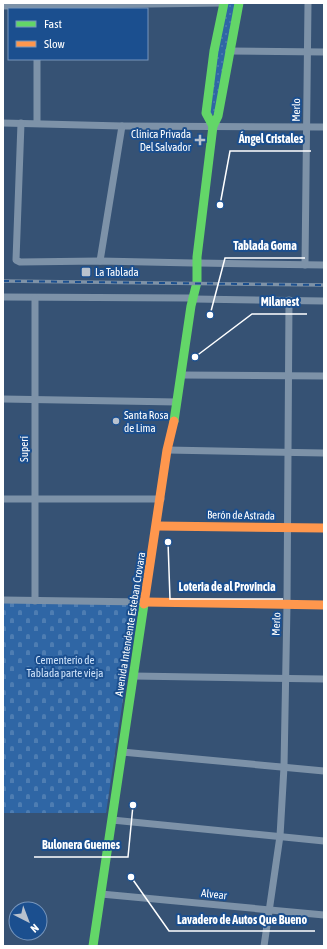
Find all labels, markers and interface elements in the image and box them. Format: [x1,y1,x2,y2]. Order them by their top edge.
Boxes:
legend [8,8,148,60]
text: Fast [44,17,62,31]
text: Slow [44,37,65,51]
street label: Merlo [290,98,302,122]
callout: Ángel Cristales [230,127,311,151]
place label: Clinica Privada Del Salvador [131,128,192,153]
text: Ángel Cristales [238,131,304,146]
marker: Clinica Privada Del Salvador [194,134,206,146]
callout: Tablada Goma [225,234,305,258]
text: Tablada Goma [233,239,297,253]
marker: La Tablada [80,266,92,278]
place label: La Tablada [95,266,139,278]
callout: Milanest [252,290,307,314]
text: Milanest [261,295,300,309]
place label: Santa Rosa de Lima [124,409,169,434]
marker: Santa Rosa de Lima [111,416,121,426]
street label: Superí [18,436,30,462]
street label: Berón de Astrada [207,508,275,522]
street label: Avenida Intendente Esteban Crovara [113,551,147,697]
callout: Loteria de al Provincia [170,575,283,599]
text: Loteria de al Provincia [178,580,276,594]
street label: Merlo [270,612,282,636]
park label: Cementerio de Tablada parte vieja [27,654,103,679]
callout: Bulonera Guemes [34,833,128,857]
text: Bulonera Guemes [42,838,121,852]
street label: Alvear [200,887,228,901]
north arrow [8,901,48,941]
callout: Lavadero de Autos Que Bueno [169,907,315,931]
text: Lavadero de Autos Que Bueno [177,913,307,927]
text: N [28,922,41,935]

